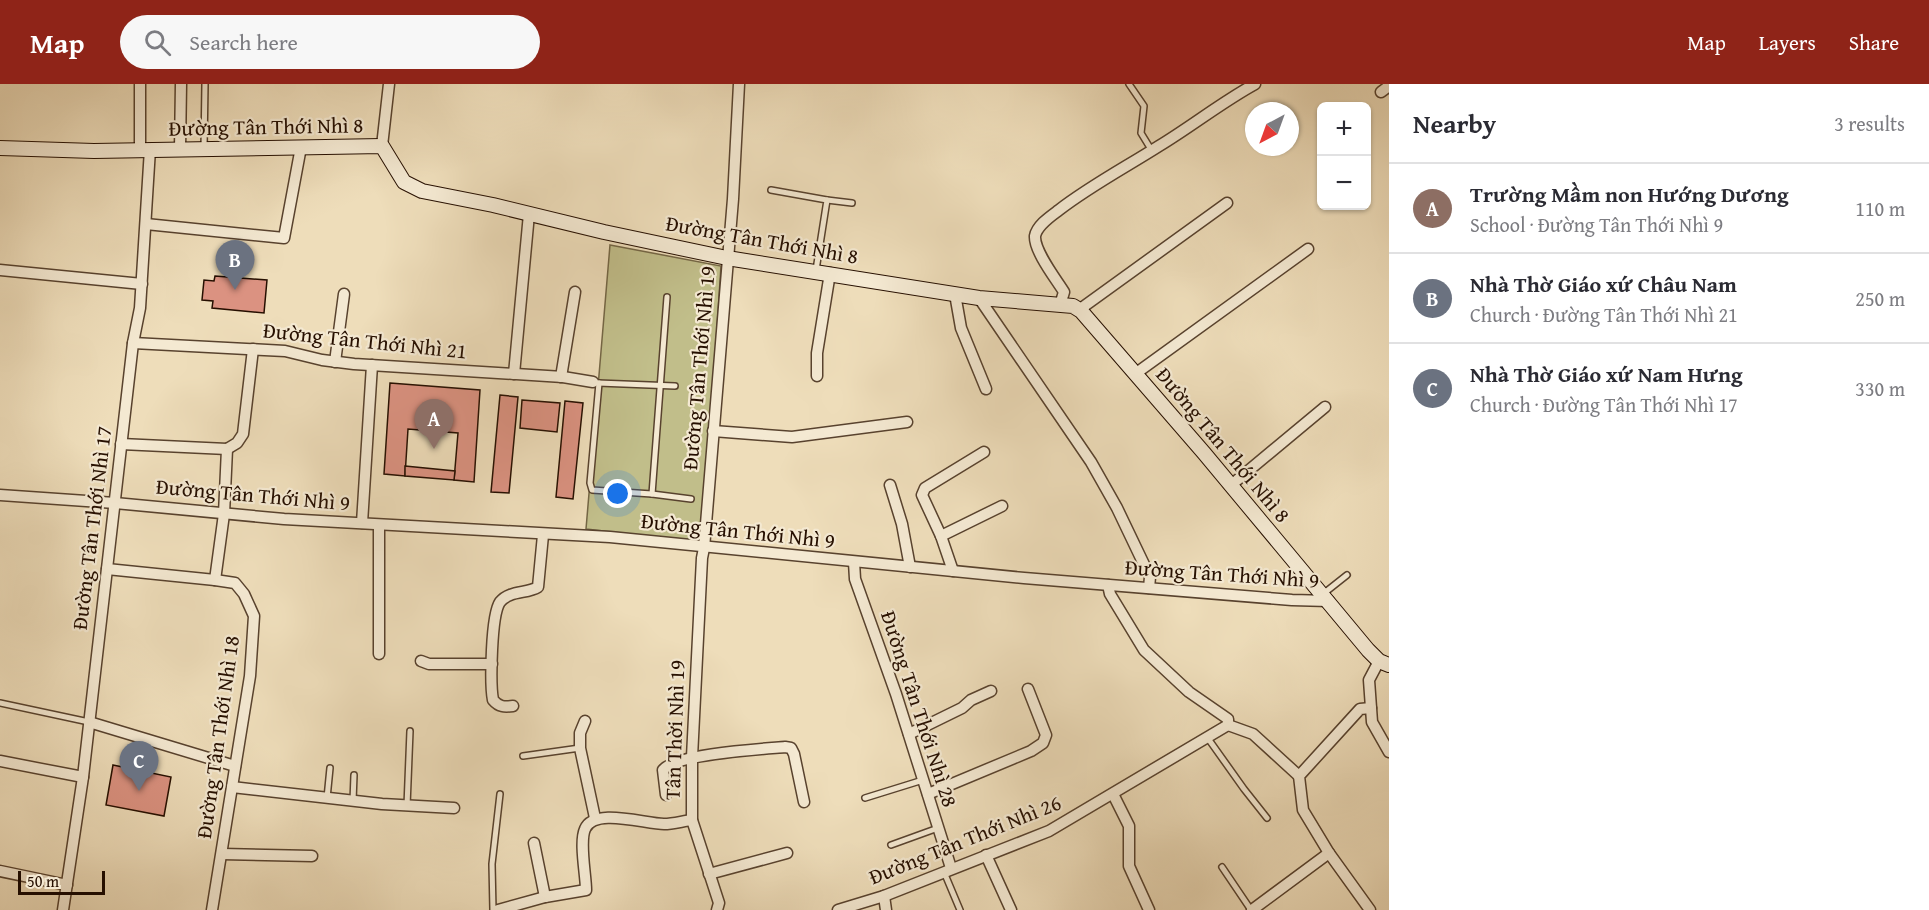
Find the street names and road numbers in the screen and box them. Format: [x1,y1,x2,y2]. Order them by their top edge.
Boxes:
street label: Đường Tân Thới Nhì 8 [168,109,364,144]
street label: Đường Tân Thới Nhì 8 [664,207,861,272]
street label: Đường Tân Thới Nhì 19 [674,265,723,471]
street label: Đường Tân Thới Nhì 21 [262,314,468,367]
street label: Đường Tân Thới Nhì 8 [1149,360,1298,529]
street label: Đường Tân Thới Nhì 17 [64,424,119,631]
street label: Đường Tân Thới Nhì 9 [155,471,351,518]
street label: Đường Tân Thới Nhì 9 [640,505,836,556]
street label: Đường Tân Thới Nhì 9 [1124,551,1320,596]
street label: Đường Tân Thới Nhì 28 [873,607,966,811]
street label: Đường Tân Thới Nhì 18 [188,633,247,840]
street label: Tân Thời Nhì 19 [657,659,692,801]
street label: Đường Tân Thới Nhì 26 [864,787,1066,892]

